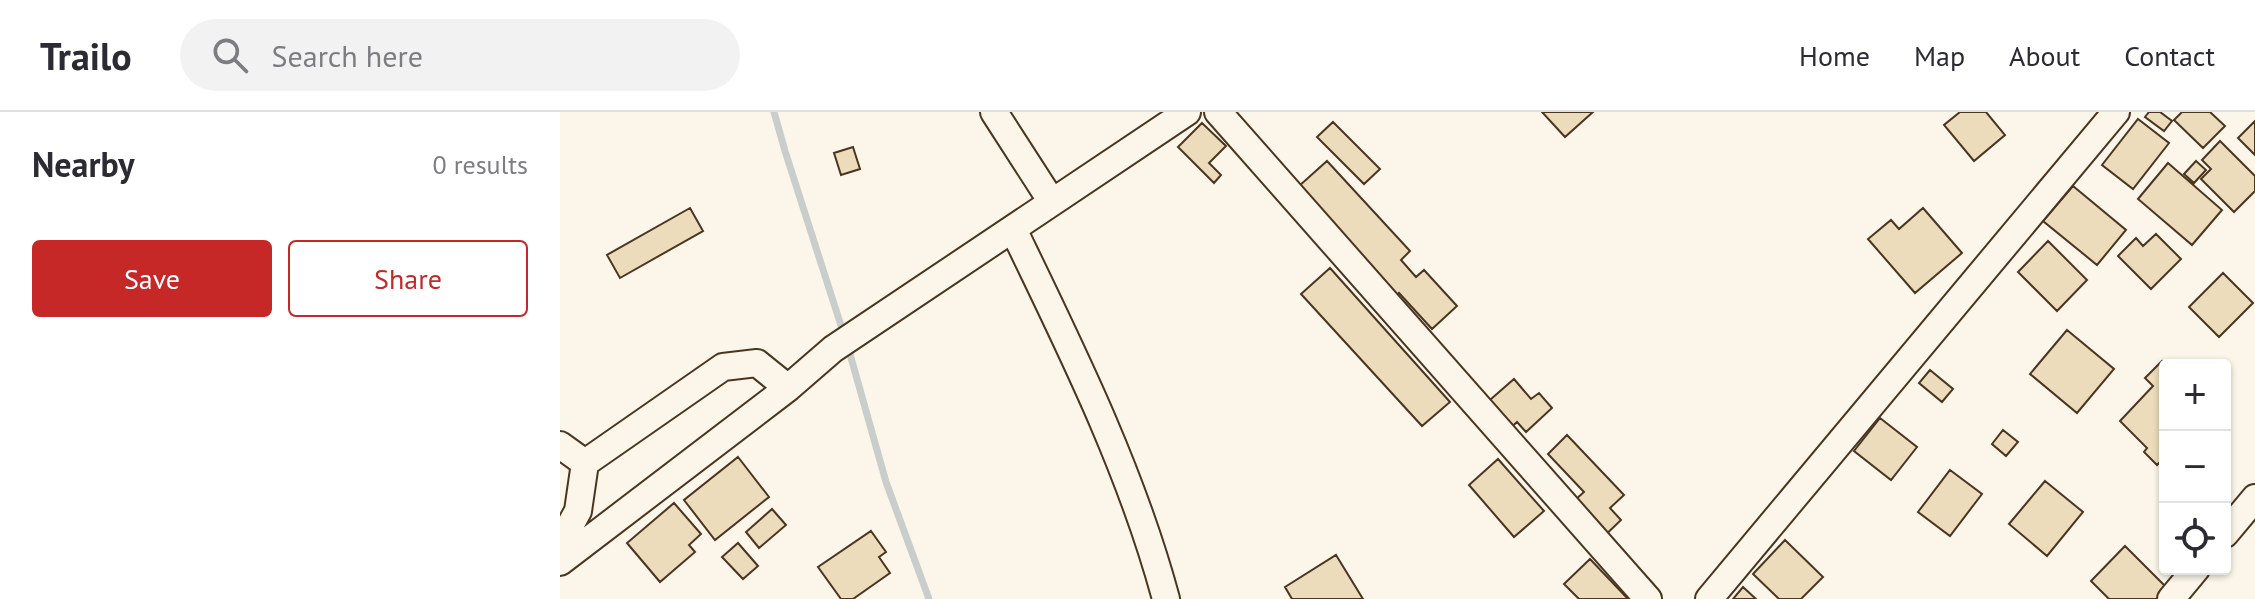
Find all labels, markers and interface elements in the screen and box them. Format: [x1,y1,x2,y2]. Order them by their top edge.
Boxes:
search box [180,19,740,91]
text: Trailo [40,31,132,80]
icon: search [208,33,252,77]
text: Search here [272,36,423,75]
text: Home [1799,37,1870,74]
text: Map [1914,37,1965,74]
text: About [2009,37,2080,74]
text: Contact [2124,37,2215,74]
text: Nearby [32,142,134,186]
text: 0 results [433,148,528,181]
button: Save [32,240,272,317]
button: Share [288,240,528,317]
map controls [2159,359,2231,575]
button: + [2159,359,2231,431]
button: − [2159,431,2231,503]
button: locate [2159,503,2231,575]

